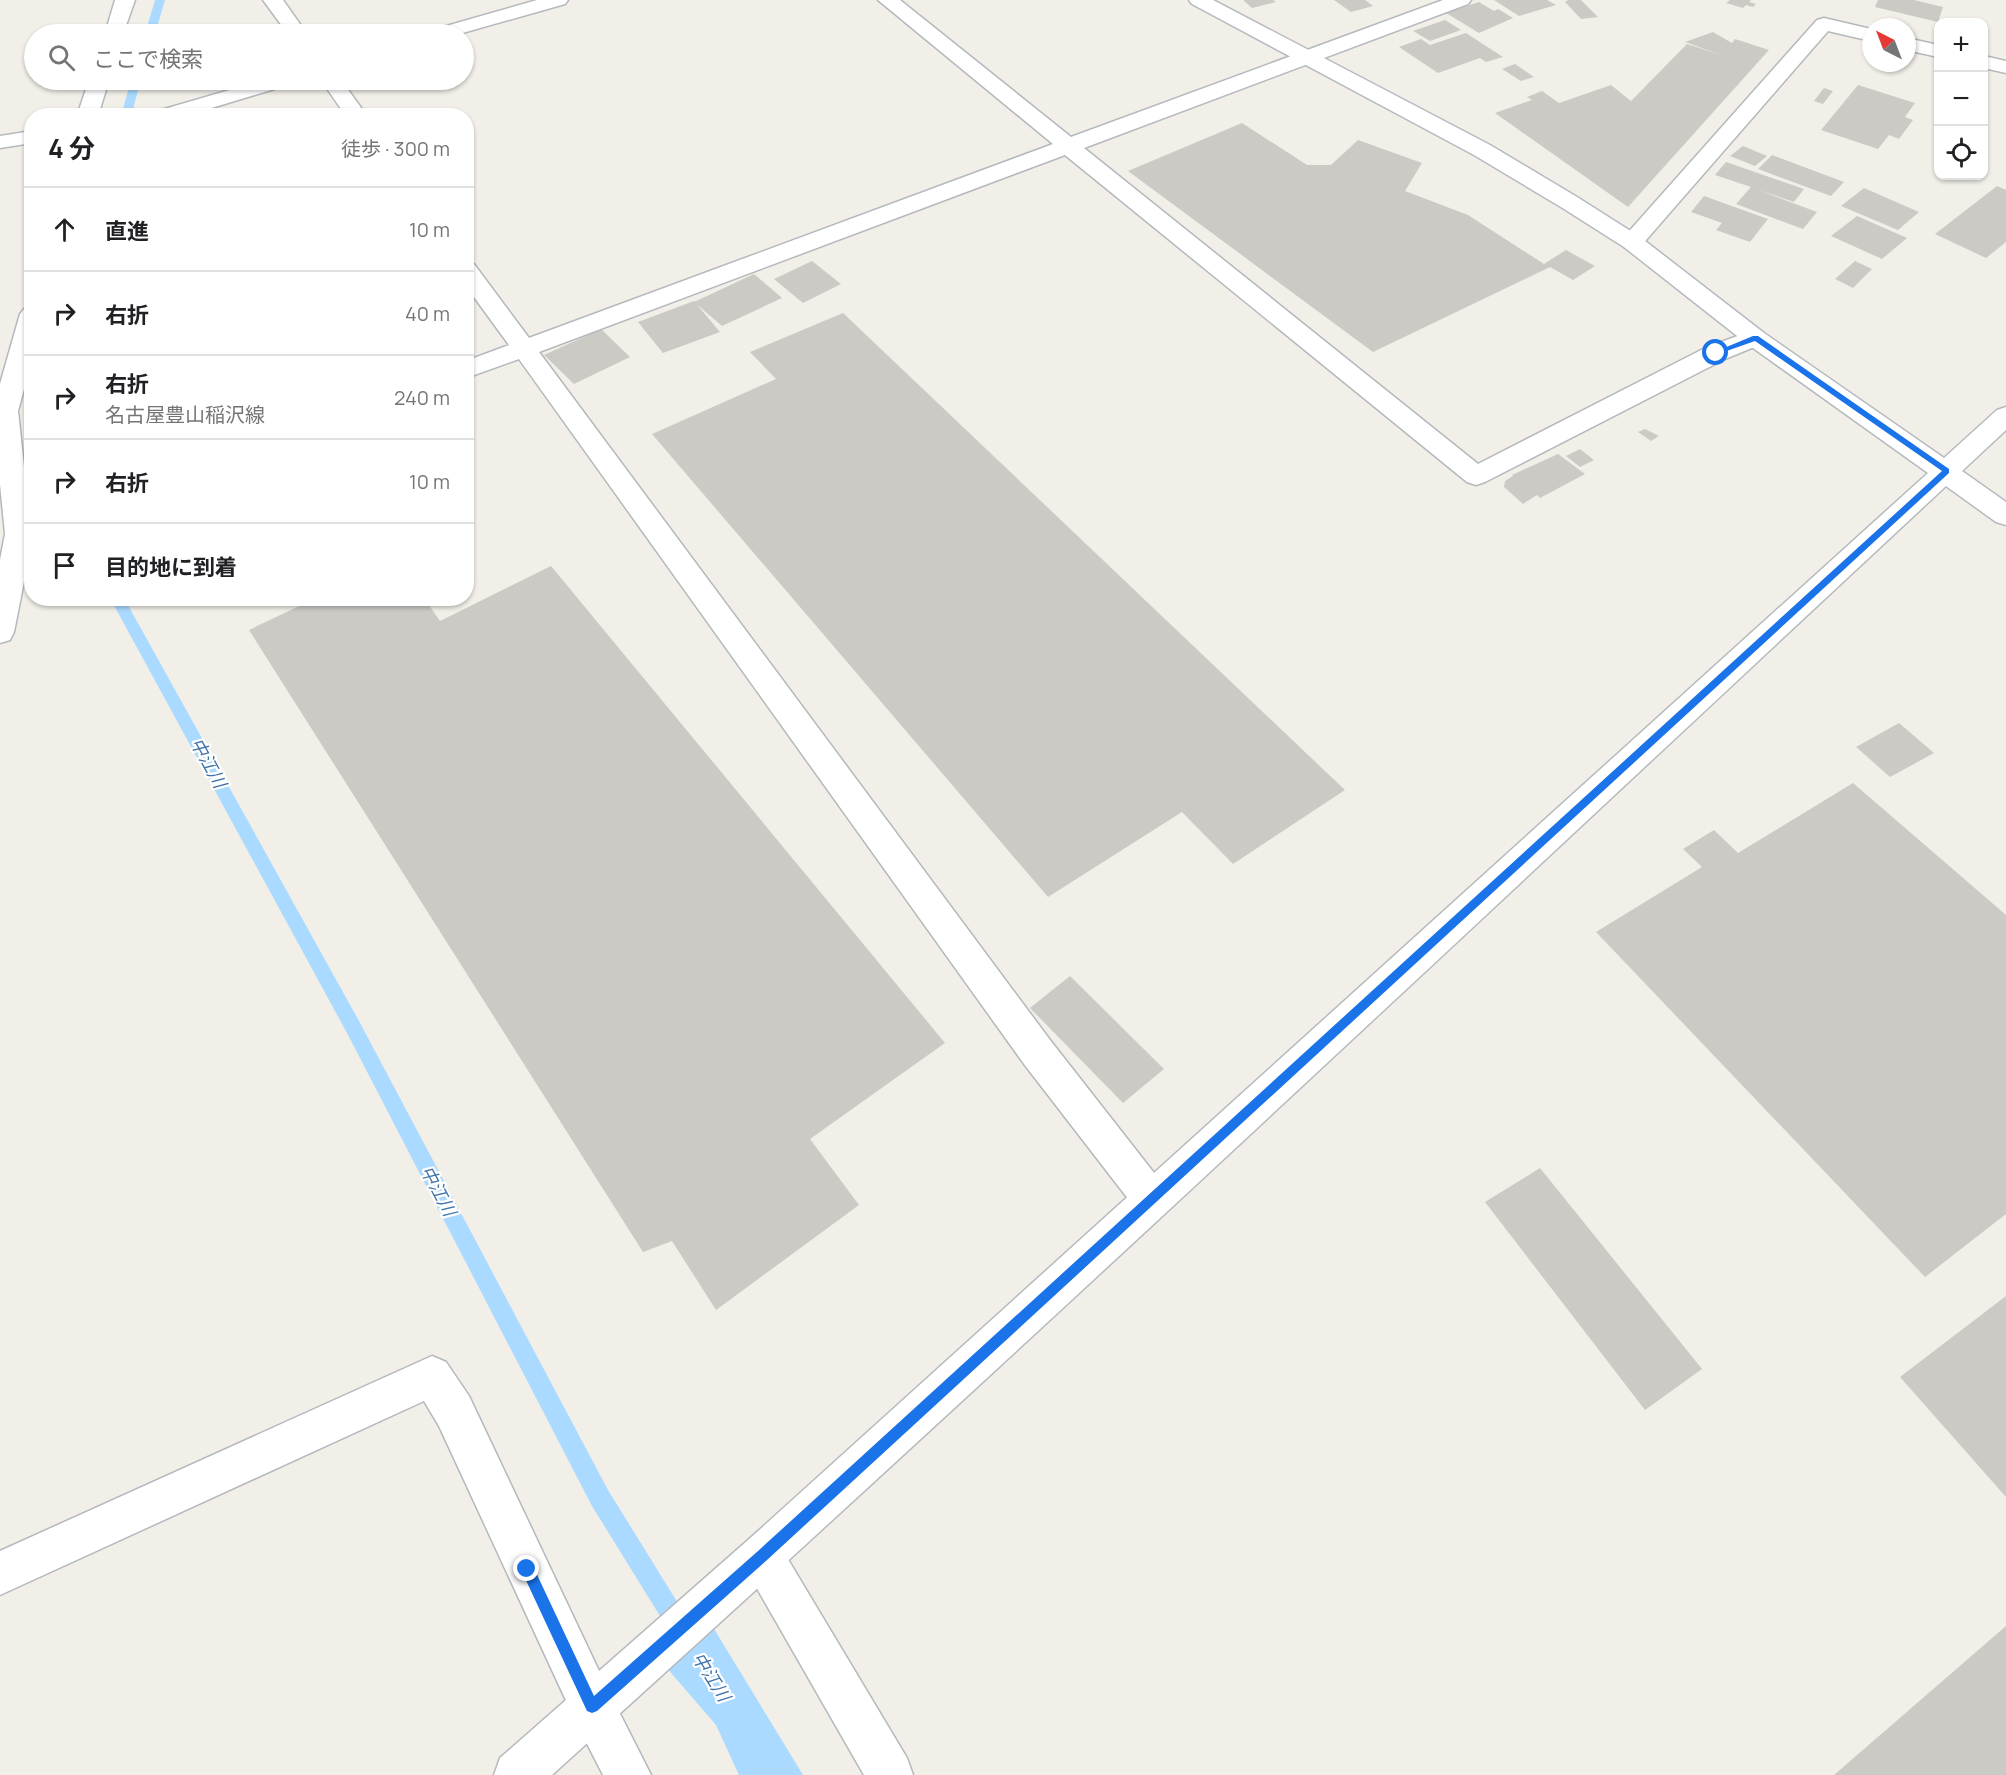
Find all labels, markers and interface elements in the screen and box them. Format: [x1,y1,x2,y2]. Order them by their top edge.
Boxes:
north arrow [1862,18,1916,72]
map controls [1934,18,1988,180]
button: + [1934,18,1988,72]
search box [24,24,474,90]
icon: search [45,41,78,74]
text: ここで検索 [93,44,203,74]
button: − [1934,72,1988,126]
button: locate [1934,126,1988,180]
text: 4 分 [48,130,95,166]
text: 徒歩 · 300 m [341,135,450,162]
icon: ahead [48,213,81,246]
text: 直進 [105,216,149,246]
text: 10 m [409,216,450,243]
icon: right [48,297,81,330]
text: 右折 [105,300,149,330]
text: 40 m [405,300,450,327]
route start [1702,339,1728,365]
text: 右折 [105,369,149,399]
icon: right [48,381,81,414]
text: 240 m [394,384,450,411]
text: 名古屋豊山稲沢線 [105,401,265,428]
icon: right [48,465,81,498]
text: 右折 [105,468,149,498]
text: 10 m [409,468,450,495]
icon: arrive [48,549,81,582]
text: 目的地に到着 [105,552,237,582]
water label: 中江川 [185,733,233,794]
water label: 中江川 [416,1161,463,1222]
route end [513,1555,539,1581]
water label: 中江川 [687,1647,737,1707]

